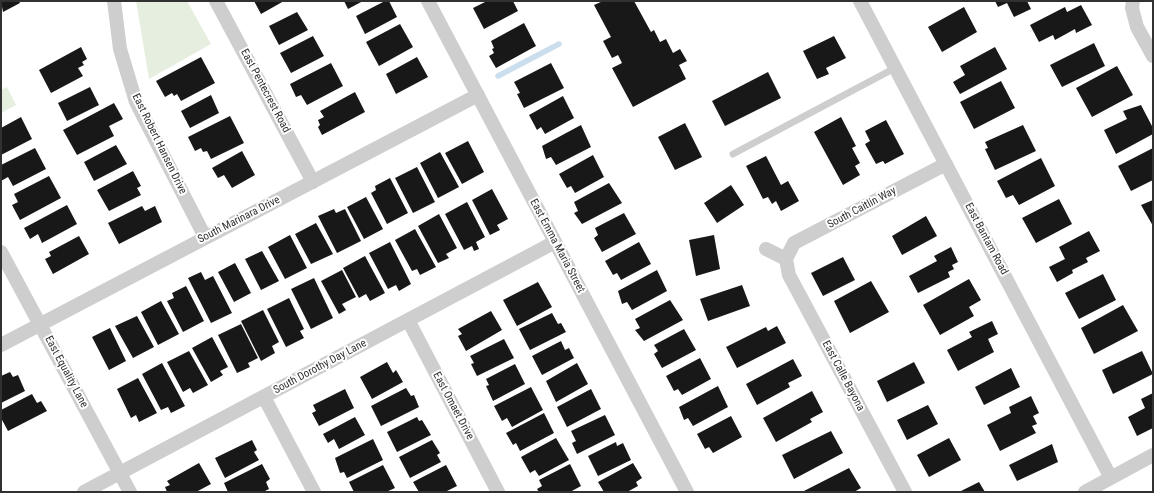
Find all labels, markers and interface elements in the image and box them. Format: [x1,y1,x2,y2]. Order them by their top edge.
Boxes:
street label: East Pentecrest Road [237,47,293,135]
street label: East Robert Hansen Drive [129,92,189,196]
street label: South Caitlin Way [825,184,899,232]
street label: South Marinara Drive [196,194,282,246]
street label: East Emma Maria Street [527,197,587,295]
street label: East Bantam Road [961,201,1011,277]
street label: East Equality Lane [42,334,90,410]
street label: South Dorothy Day Lane [271,337,369,397]
street label: East Calle Bayona [819,339,867,413]
street label: East Omaet Drive [430,370,476,442]

